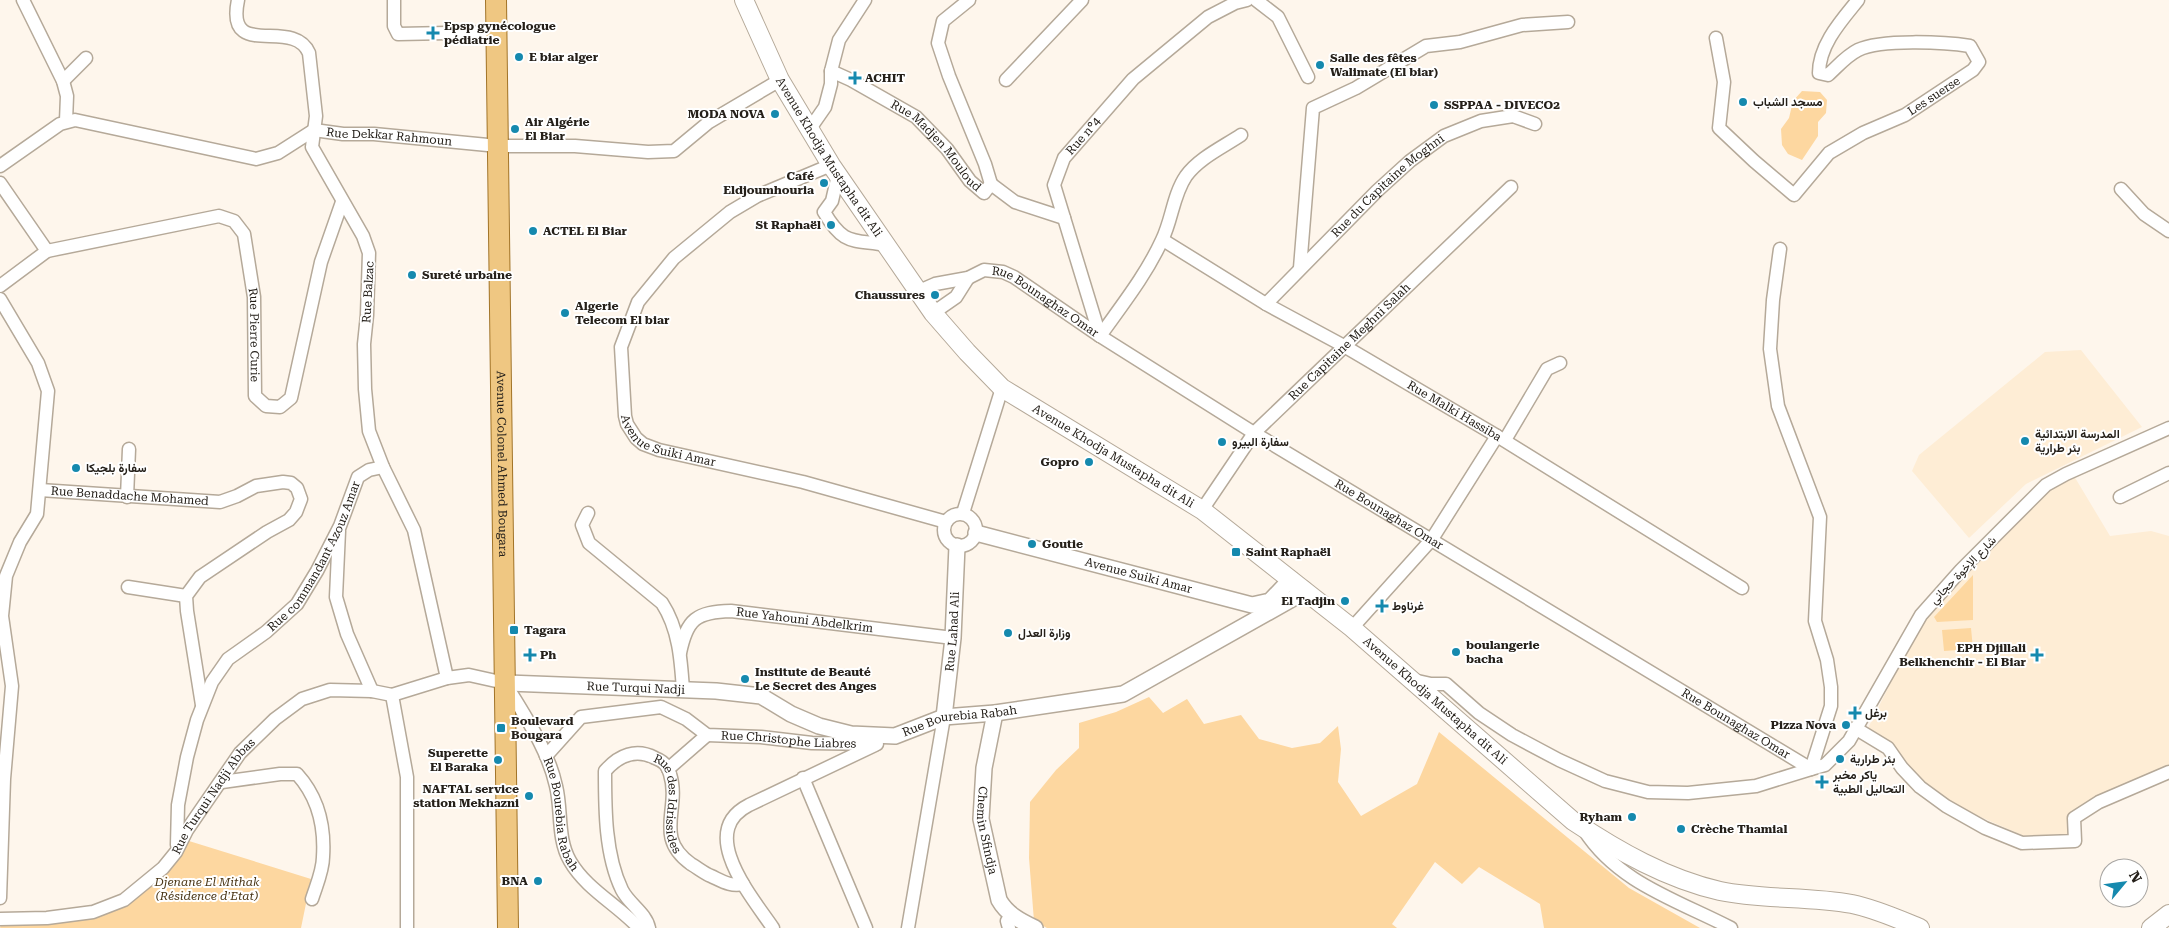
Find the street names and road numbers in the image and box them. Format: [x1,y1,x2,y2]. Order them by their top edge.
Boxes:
street label: Les suerse [1905,73,1963,118]
street label: Avenue Khodja Mustapha dit Ali [773,75,885,240]
street label: Rue Madjen Mouloud [888,97,984,195]
street label: Rue n°4 [1063,114,1104,158]
street label: Rue Dekkar Rahmoun [325,125,453,149]
street label: Rue du Capitaine Moghni [1329,131,1447,240]
street label: Rue Balzac [359,260,377,323]
street label: Rue Bounaghaz Omar [991,264,1101,340]
street label: Rue Capitaine Meghni Salah [1286,280,1413,403]
street label: Rue Pierre Curie [246,287,262,383]
street label: Avenue Colonel Ahmed Bougara [494,371,510,558]
street label: Rue Malki Hassiba [1405,378,1505,444]
street label: Avenue Khodja Mustapha dit Ali [1030,401,1197,511]
street label: Avenue Suiki Amar [618,413,717,469]
street label: Rue Bounaghaz Omar [1332,476,1446,553]
street label: Rue commandant Azouz Amar [265,479,363,634]
street label: Rue Benaddache Mohamed [50,484,210,508]
street label: شارع الإخوة حجاني [1927,533,2001,609]
street label: Avenue Suiki Amar [1083,555,1194,596]
street label: Rue Lahad Ali [942,591,962,672]
street label: Rue Yahouni Abdelkrim [735,605,874,635]
street label: Avenue Khodja Mustapha dit Ali [1360,634,1510,767]
street label: Rue Turqui Nadji [586,679,686,697]
street label: Rue Bounaghaz Omar [1679,686,1793,762]
street label: Rue Bourebia Rabah [900,703,1018,739]
street label: Rue Christophe Liabres [721,729,857,751]
street label: Rue Turqui Nadji Abbas [169,735,258,856]
street label: Rue des Idrissides [651,751,684,857]
street label: Rue Bourebia Rabah [540,755,582,874]
street label: Chemin Sfindja [974,786,1000,876]

